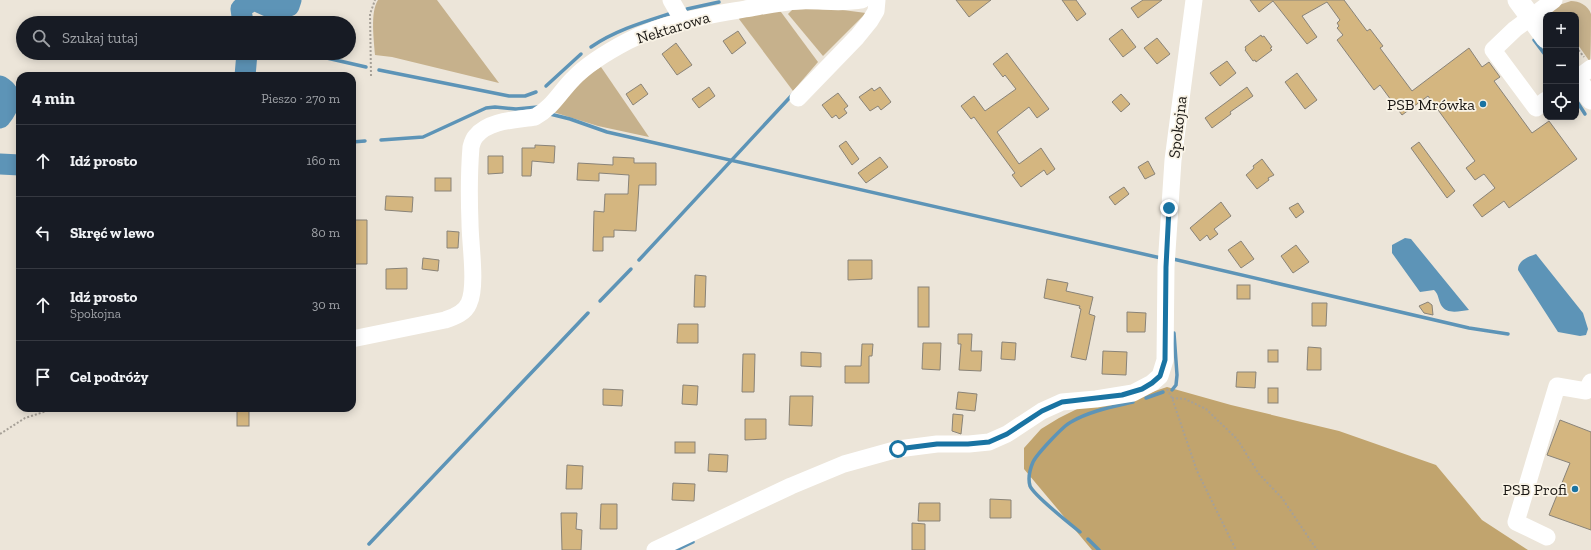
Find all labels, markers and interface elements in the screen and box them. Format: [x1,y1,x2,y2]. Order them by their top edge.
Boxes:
street label: Nektarowa [634,7,712,48]
map controls [1543,12,1579,120]
button: + [1543,12,1579,48]
search box [16,16,356,60]
icon: search [30,27,52,49]
text: Szukaj tutaj [62,29,138,47]
button: − [1543,48,1579,84]
button: locate [1543,84,1579,120]
text: 4 min [32,88,75,108]
text: Pieszo · 270 m [261,91,340,106]
street label: Spokojna [1164,95,1191,159]
place label: PSB Mrówka [1387,95,1475,114]
marker: PSB Mrówka [1478,99,1488,109]
icon: ahead [32,150,54,172]
text: Idź prosto [70,152,137,170]
text: 160 m [306,153,340,168]
route end [1160,199,1178,217]
icon: left [32,222,54,244]
text: Skręć w lewo [70,224,154,242]
text: 80 m [311,225,340,240]
text: Idź prosto [70,288,137,306]
icon: ahead [32,294,54,316]
text: 30 m [312,297,340,312]
text: Spokojna [70,306,121,321]
icon: arrive [32,366,54,388]
text: Cel podróży [70,368,148,386]
route start [889,440,907,458]
place label: PSB Profi [1503,480,1567,499]
marker: PSB Profi [1570,484,1580,494]

